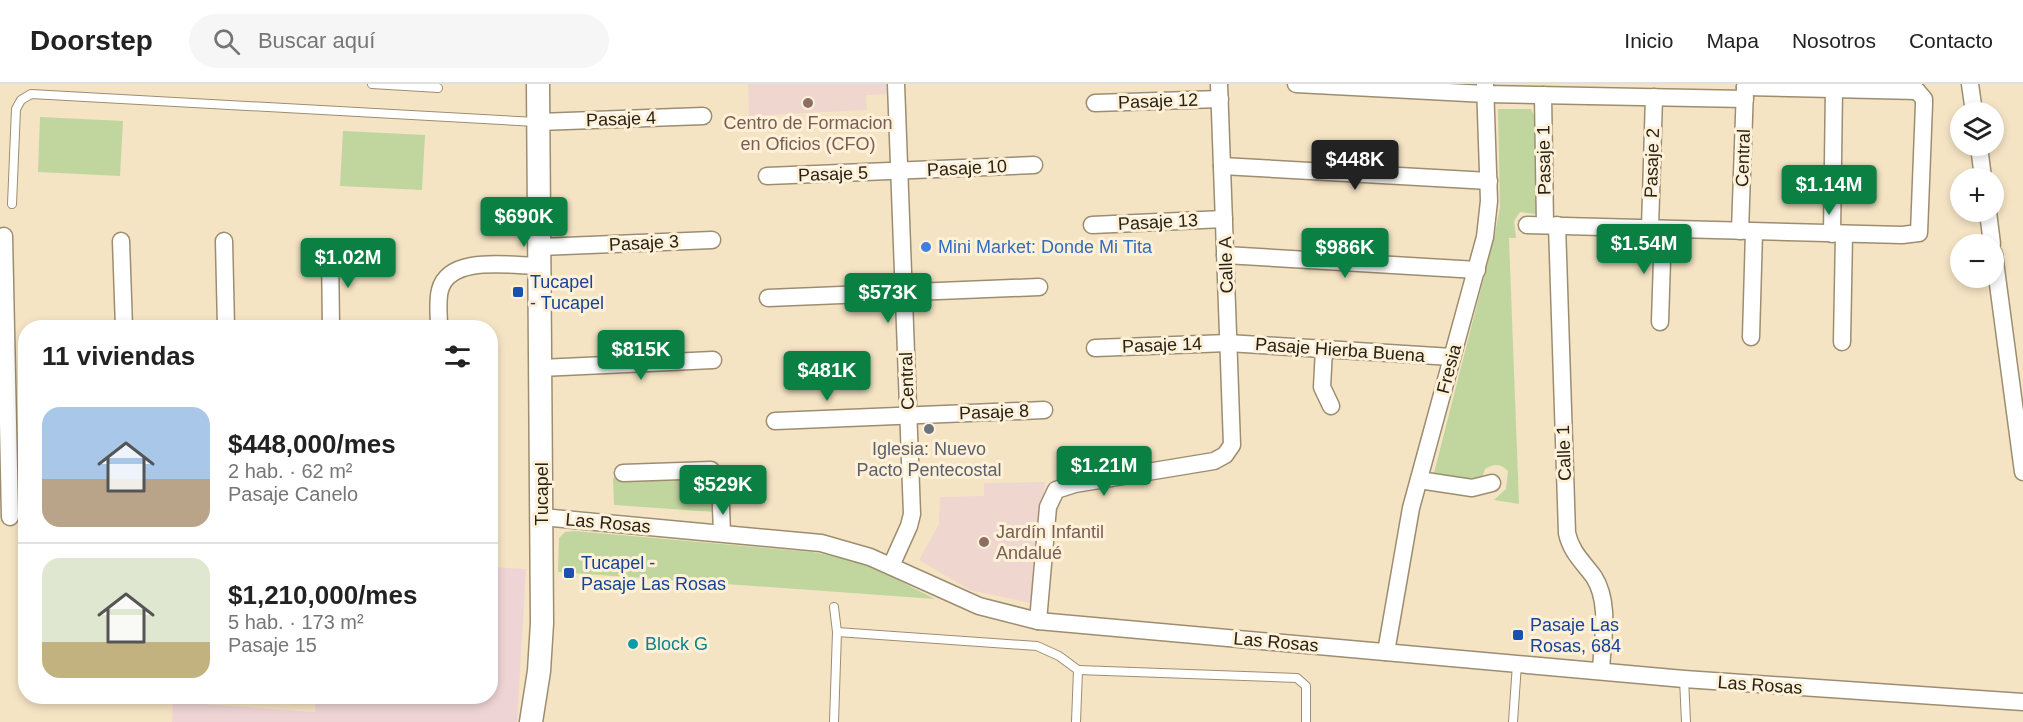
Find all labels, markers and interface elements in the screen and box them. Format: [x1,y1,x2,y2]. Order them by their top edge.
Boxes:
search box [189,14,609,68]
text: Doorstep [30,25,153,56]
icon: search [210,25,243,58]
text: Buscar aquí [258,28,375,53]
text: Inicio [1624,29,1673,52]
text: Mapa [1706,29,1759,52]
text: Nosotros [1792,29,1876,52]
text: Contacto [1909,29,1993,52]
street label: Pasaje 12 [1118,90,1198,112]
marker: Centro de Formacion en Oficios (CFO) [801,96,815,110]
map controls [1950,102,2004,288]
button: layers [1950,102,2004,156]
street label: Pasaje 4 [586,108,656,130]
place label: Centro de Formacion en Oficios (CFO) [723,113,893,154]
street label: Pasaje 1 [1533,125,1555,195]
street label: Pasaje 2 [1641,128,1663,198]
street label: Central [1732,129,1754,187]
pin: $448K [1313,140,1397,191]
text: $448K [1326,148,1384,170]
street label: Pasaje 10 [927,156,1007,180]
street label: Pasaje 5 [798,163,868,185]
pin: $1.14M [1780,165,1878,216]
button: + [1950,168,2004,222]
text: $1.14M [1796,173,1862,195]
pin: $690K [482,197,566,248]
text: $690K [495,205,553,227]
street label: Pasaje 13 [1118,210,1198,234]
pin: $1.54M [1595,224,1693,275]
pin: $986K [1303,228,1387,279]
street label: Pasaje 3 [608,231,680,255]
text: $1.54M [1611,232,1677,254]
button: − [1950,234,2004,288]
street label: Calle A [1215,236,1237,294]
text: $986K [1316,236,1374,258]
place label: Mini Market: Donde Mi Tita [938,237,1153,257]
pin: $1.02M [299,238,397,289]
marker: Mini Market: Donde Mi Tita [919,240,933,254]
text: $1.02M [315,246,381,268]
place label: Tucapel - Tucapel [530,272,604,313]
pin: $573K [846,273,930,324]
text: $573K [859,281,917,303]
marker: Tucapel - Tucapel [511,285,525,299]
pin: $815K [599,330,683,381]
street label: Pasaje 14 [1122,334,1202,356]
street label: Pasaje Hierba Buena [1254,334,1427,366]
text: $815K [612,338,670,360]
icon: filters [441,340,474,373]
text: 11 viviendas [42,341,195,371]
street label: Fresia [1433,341,1465,396]
pin: $481K [785,351,869,402]
street label: Central [896,352,918,410]
text: $481K [798,359,856,381]
street label: Pasaje 8 [959,401,1029,423]
marker: Iglesia: Nuevo Pacto Pentecostal [922,422,936,436]
street label: Calle 1 [1553,425,1575,481]
text: $448,000/mes [228,429,396,459]
icon: home [90,431,162,503]
place label: Iglesia: Nuevo Pacto Pentecostal [856,439,1002,480]
pin: $1.21M [1055,446,1153,497]
text: $1.21M [1071,454,1137,476]
text: 2 hab. · 62 m² [228,460,353,482]
street label: Tucapel [532,462,552,526]
pin: $529K [681,465,765,516]
text: $529K [694,473,752,495]
text: Pasaje Canelo [228,483,358,505]
street label: Las Rosas [565,509,651,537]
place label: Jardín Infantil Andalué [996,522,1104,563]
marker: Jardín Infantil Andalué [977,535,991,549]
place label: Tucapel - Pasaje Las Rosas [581,553,726,594]
marker: Tucapel - Pasaje Las Rosas [562,566,576,580]
text: $1,210,000/mes [228,580,417,610]
icon: home [90,582,162,654]
text: 5 hab. · 173 m² [228,611,364,633]
place label: Pasaje Las Rosas, 684 [1530,615,1621,656]
street label: Las Rosas [1233,628,1319,656]
marker: Pasaje Las Rosas, 684 [1511,628,1525,642]
text: Pasaje 15 [228,634,317,656]
place label: Block G [645,634,708,654]
marker: Block G [626,637,640,651]
street label: Las Rosas [1717,672,1803,698]

